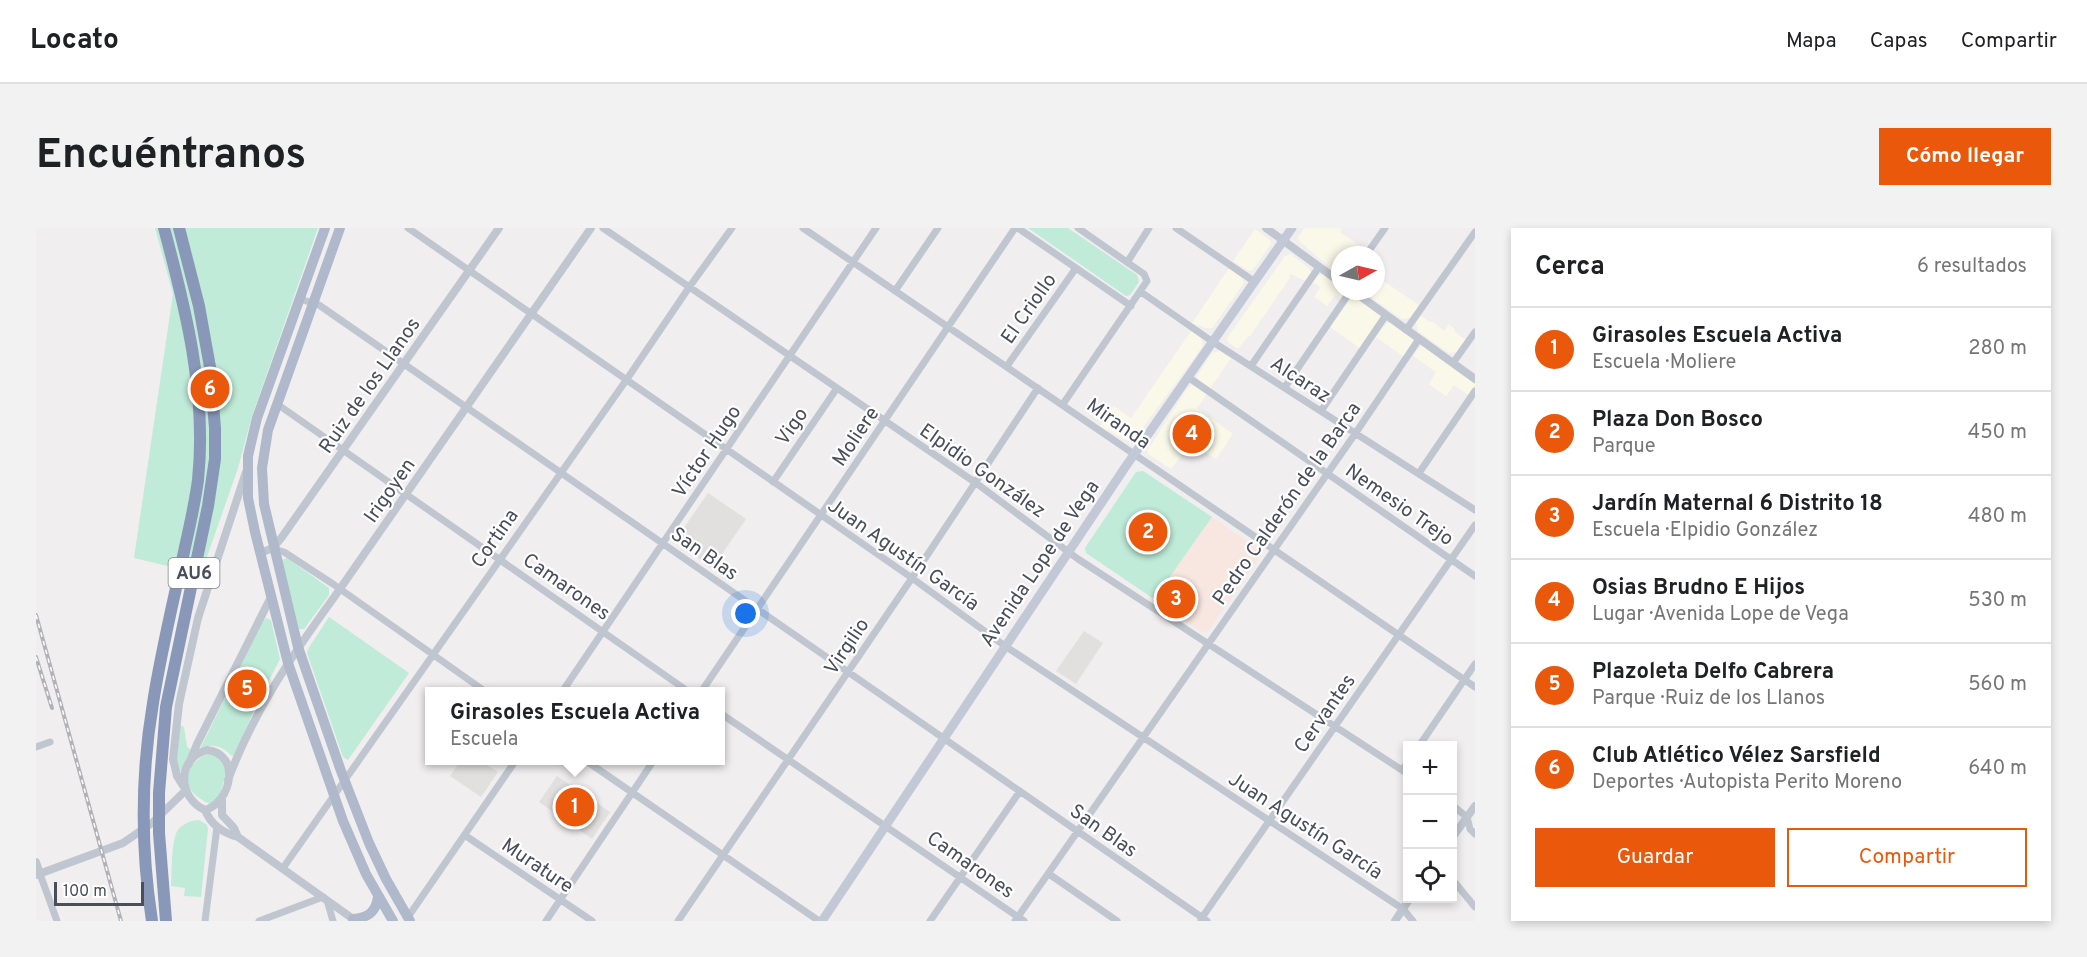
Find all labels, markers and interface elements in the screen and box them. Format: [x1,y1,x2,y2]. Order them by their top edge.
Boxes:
text: Locato [30,23,119,59]
text: Mapa [1786,28,1837,55]
text: Capas [1870,28,1928,55]
text: Compartir [1961,28,2057,55]
button: Cómo llegar [1879,128,2051,185]
text: Encuéntranos [36,130,306,183]
north arrow [1331,246,1385,300]
text: Cerca [1535,251,1605,284]
text: 6 resultados [1917,254,2027,280]
street label: El Criollo [996,269,1063,350]
street label: Ruiz de los Llanos [314,313,427,459]
text: Girasoles Escuela Activa [1592,323,1842,350]
text: 1 [1551,336,1559,362]
text: 280 m [1968,336,2027,362]
text: Escuela · Moliere [1592,350,1736,376]
street label: Alcaraz [1265,351,1335,410]
pin: 6 [190,366,230,412]
street label: Miranda [1081,393,1155,456]
street label: Pedro Calderón de la Barca [1207,397,1368,611]
street label: Víctor Hugo [667,401,748,503]
street label: Moliere [827,402,886,472]
street label: Vigo [770,403,815,451]
text: Plaza Don Bosco [1592,407,1763,434]
pin: 4 [1172,412,1212,456]
street label: Elpidio González [914,418,1050,525]
text: 2 [1548,420,1561,446]
text: 450 m [1968,420,2027,446]
text: Parque [1592,434,1655,460]
street label: Irigoyen [359,454,422,529]
street label: Nemesio Trejo [1340,459,1458,553]
street label: Avenida Lope de Vega [975,476,1106,653]
text: Jardín Maternal 6 Distrito 18 [1592,491,1883,518]
street label: Juan Agustín García [822,494,984,618]
text: 3 [1549,504,1561,530]
text: 480 m [1968,504,2027,530]
street label: Cortina [466,505,525,574]
pin: 2 [1128,510,1168,554]
text: Escuela · Elpidio González [1592,518,1818,544]
street label: San Blas [665,522,743,587]
street label: Camarones [517,548,615,627]
road number: AU6 [168,558,220,588]
text: Osias Brudno E Hijos [1592,575,1805,602]
pin: 3 [1156,576,1196,622]
text: 4 [1548,588,1561,614]
text: 530 m [1968,588,2027,614]
your location [731,599,760,628]
text: Lugar · Avenida Lope de Vega [1592,602,1849,628]
street label: Virgilio [819,614,876,681]
text: Plazoleta Delfo Cabrera [1592,659,1834,686]
pin: 5 [228,666,266,712]
street label: Cervantes [1289,669,1362,759]
text: 5 [1548,672,1561,698]
text: 560 m [1968,672,2027,698]
text: Parque · Ruiz de los Llanos [1592,686,1825,712]
popup [425,687,725,765]
text: Girasoles Escuela Activa [450,700,700,727]
text: Escuela [450,727,518,753]
map controls [1403,741,1457,903]
button: + [1403,741,1457,795]
text: Club Atlético Vélez Sarsfield [1592,743,1881,770]
text: 6 [1548,756,1561,782]
text: 640 m [1968,756,2027,782]
street label: Juan Agustín García [1223,767,1387,886]
text: Deportes · Autopista Perito Moreno [1592,770,1902,796]
pin: 1 [556,784,594,830]
button: − [1403,795,1457,849]
street label: San Blas [1064,799,1142,864]
street label: Camarones [921,826,1019,905]
button: Guardar [1535,828,1775,887]
button: Compartir [1787,828,2027,887]
street label: Murature [496,833,578,900]
button: locate [1403,849,1457,903]
scale bar [54,879,144,906]
text: 100 m [63,882,107,902]

